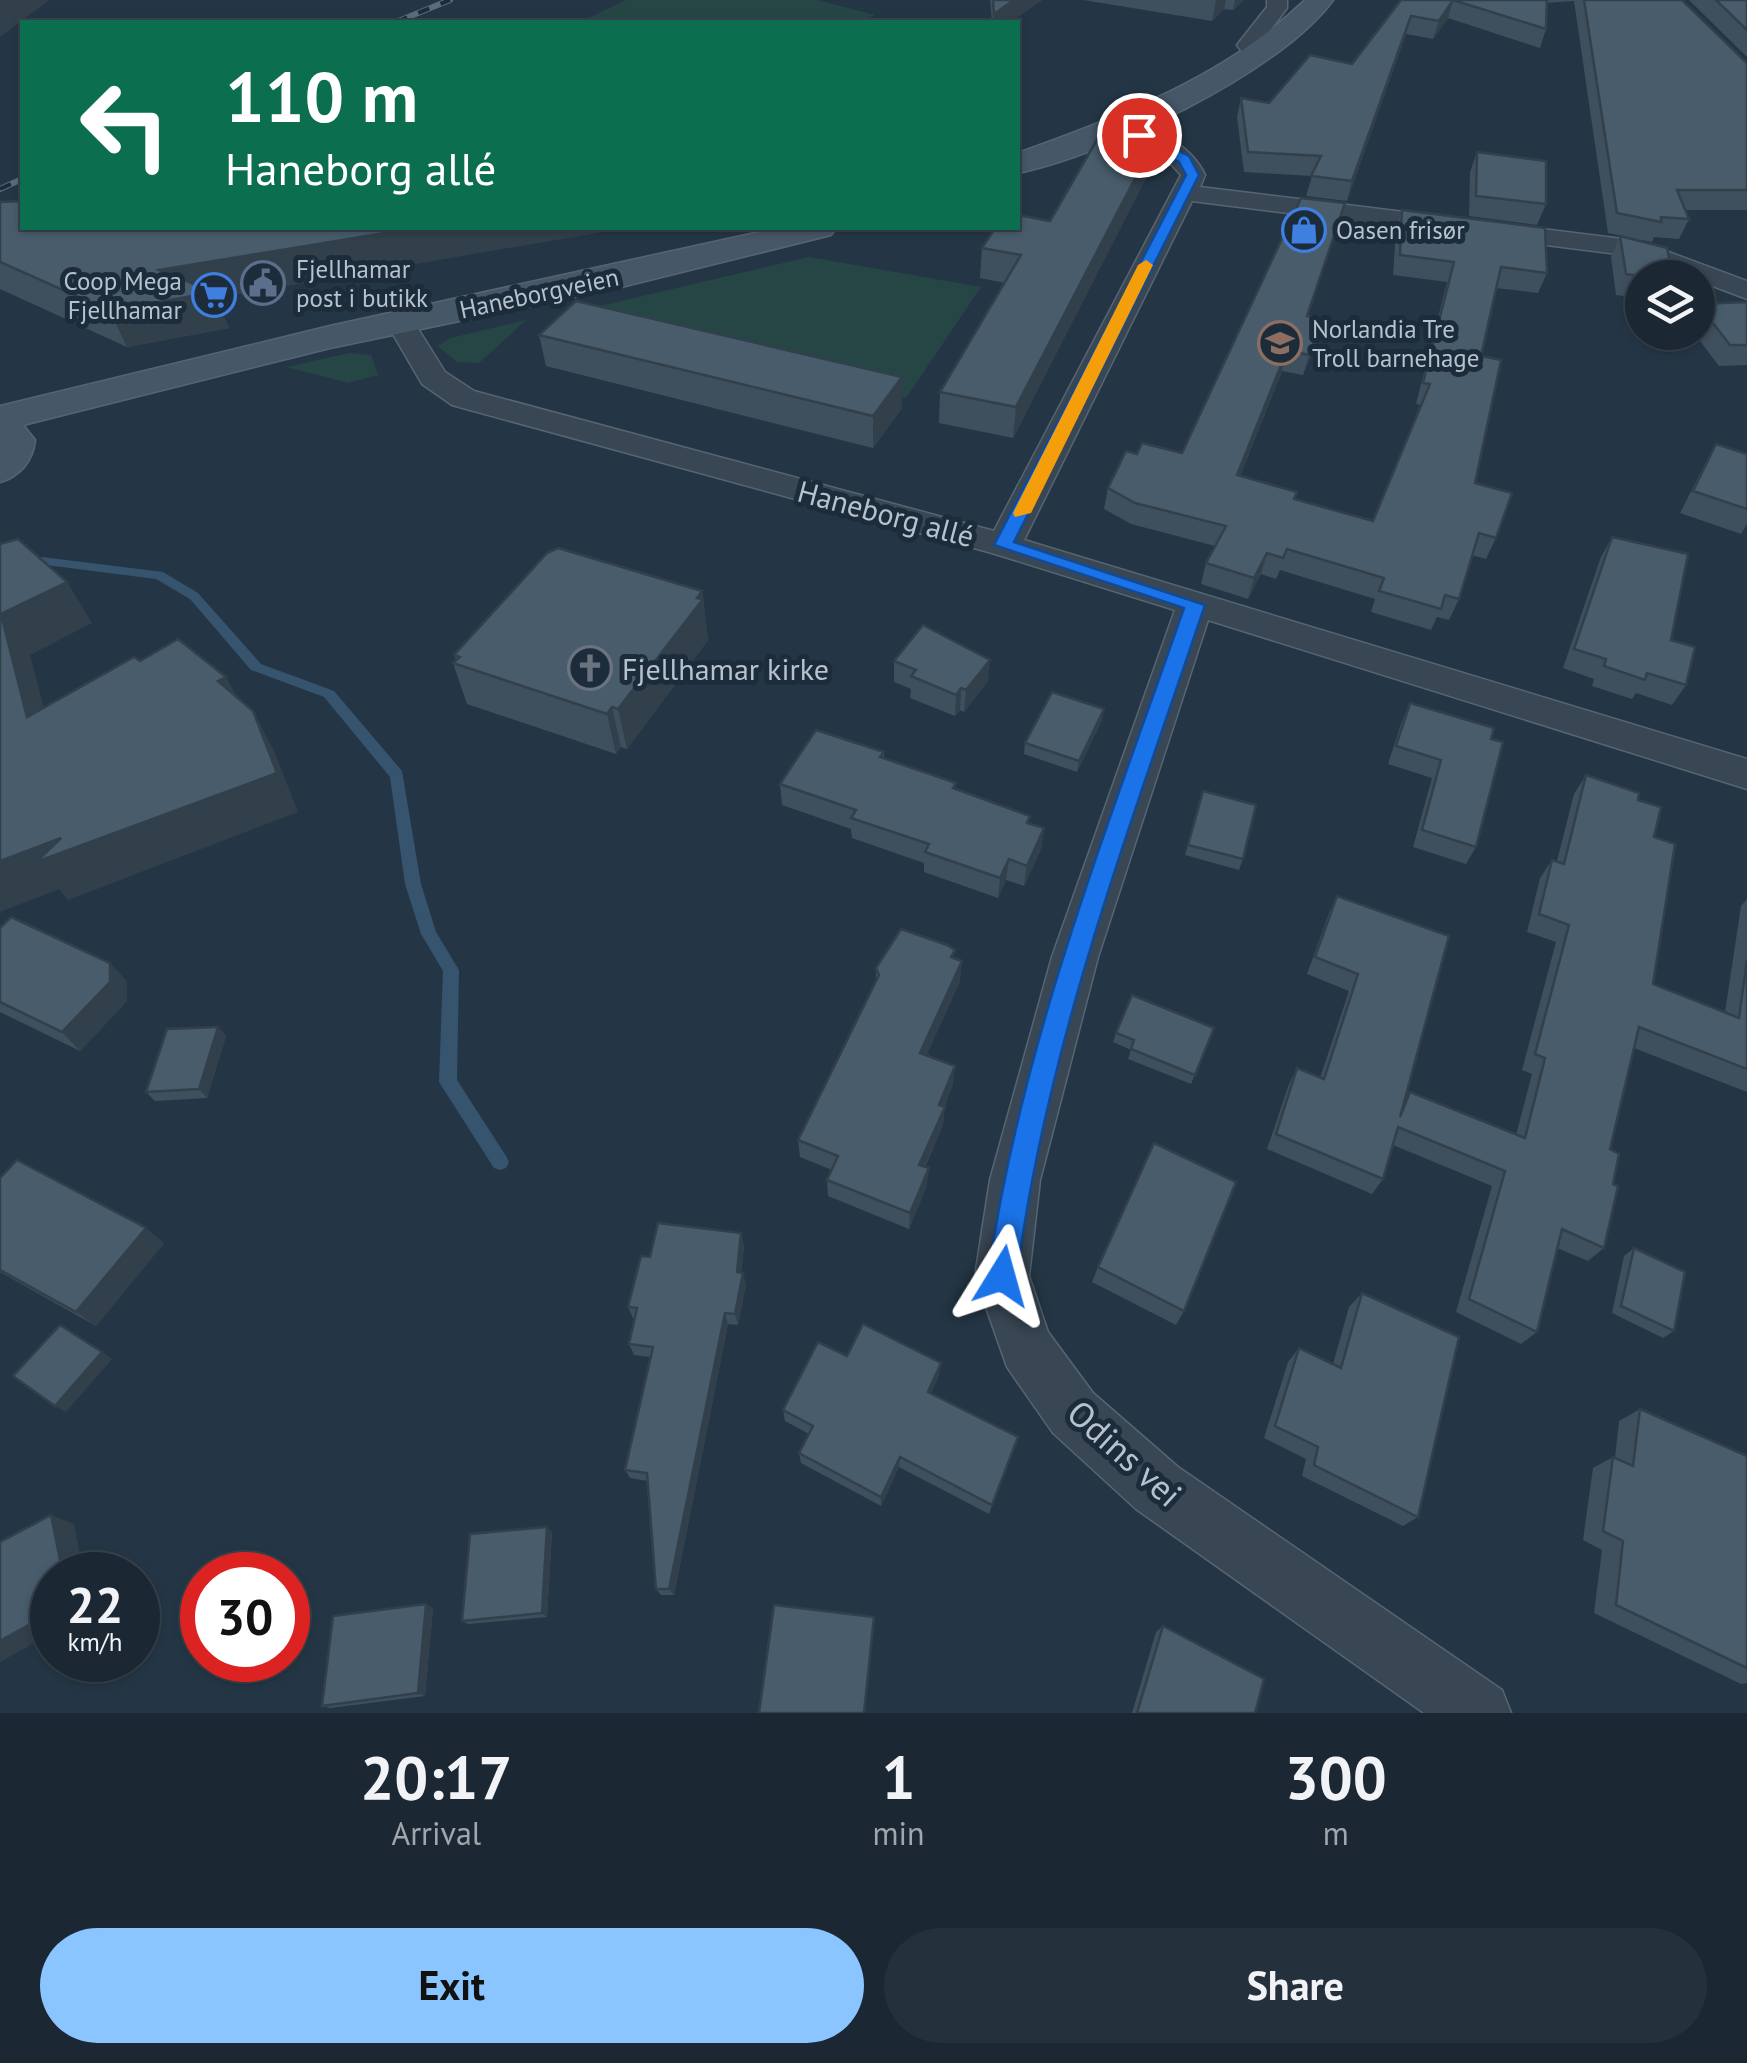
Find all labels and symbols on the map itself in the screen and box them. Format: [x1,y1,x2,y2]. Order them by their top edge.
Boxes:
pin [1097,93,1182,178]
shop icon: Oasen frisør [1281,207,1327,253]
place label: Oasen frisør [1336,214,1465,246]
place label: Fjellhamar post i butikk [296,253,428,314]
public building icon: Fjellhamar post i butikk [240,260,286,306]
street label: Haneborgveien [456,261,622,325]
place label: Coop Mega Fjellhamar [64,265,182,326]
supermarket icon: Coop Mega Fjellhamar [191,272,237,318]
place label: Norlandia Tre Troll barnehage [1312,313,1479,374]
school or university icon: Norlandia Tre Troll barnehage [1257,320,1303,366]
street label: Haneborg allé [794,471,978,555]
church icon: Fjellhamar kirke [567,645,613,691]
place label: Fjellhamar kirke [622,649,829,688]
position arrow [950,1224,1054,1328]
street label: Odins vei [1058,1390,1192,1516]
speed limit sign: 30 [180,1552,310,1682]

